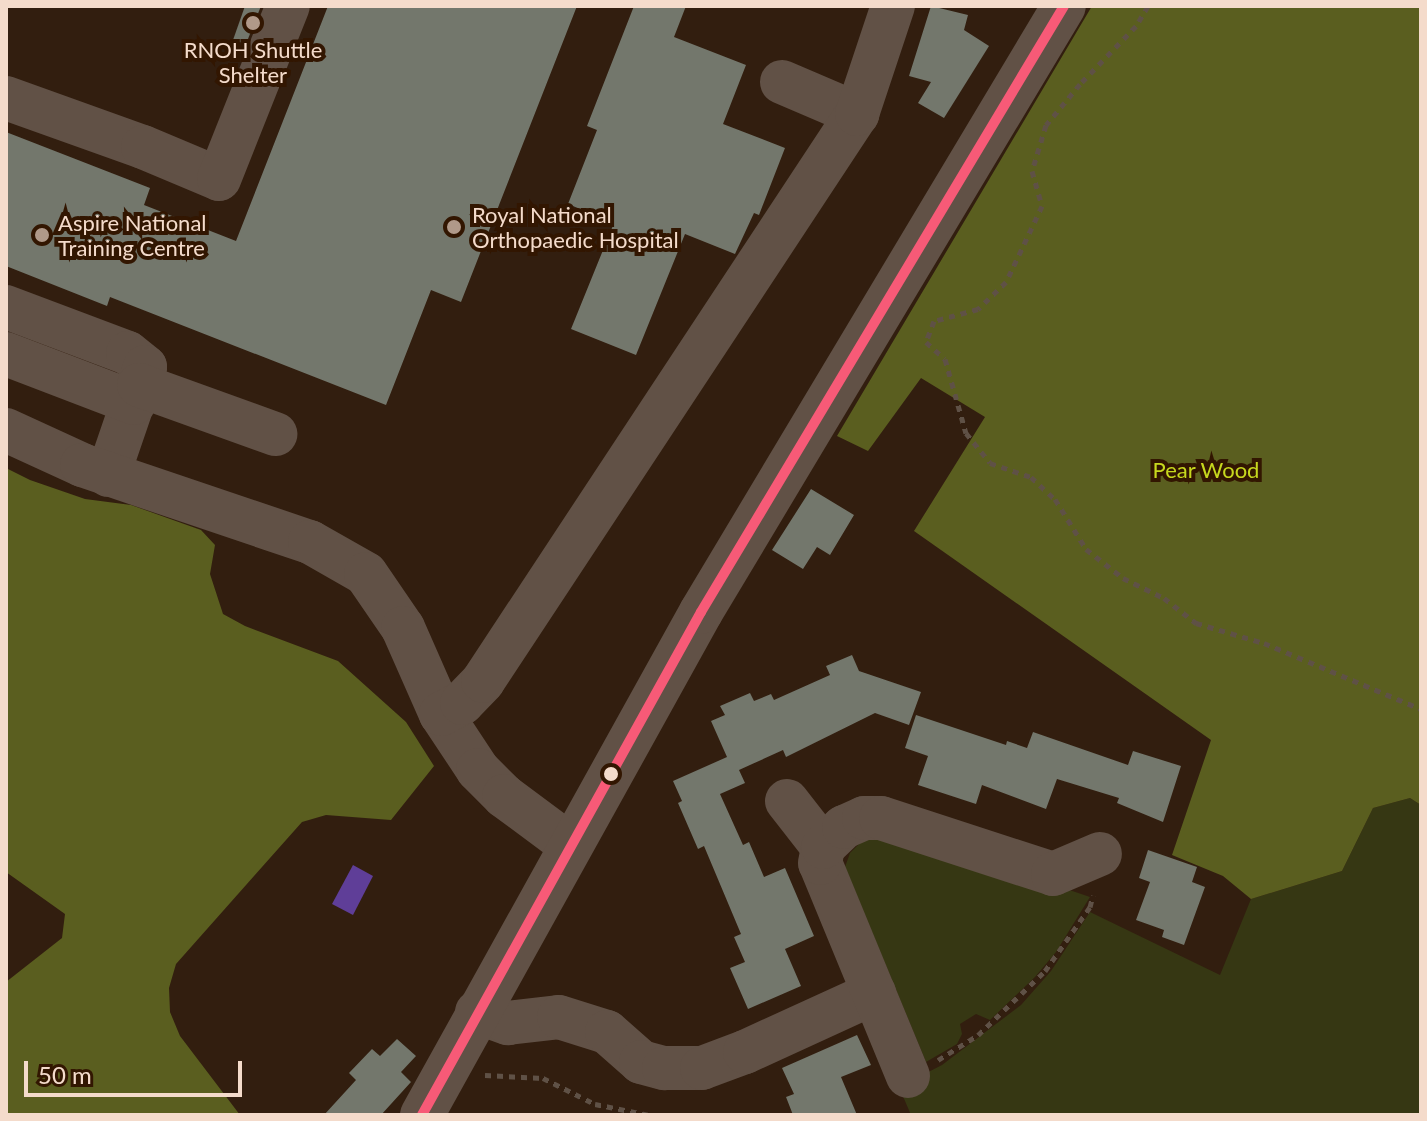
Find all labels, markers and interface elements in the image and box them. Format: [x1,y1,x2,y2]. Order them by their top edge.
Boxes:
marker: RNOH Shuttle Shelter [244,14,262,32]
place label: RNOH Shuttle Shelter [184,36,322,88]
place label: Royal National Orthopaedic Hospital [472,201,679,252]
place label: Aspire National Training Centre [58,209,207,260]
marker: Royal National Orthopaedic Hospital [443,216,465,238]
marker: Aspire National Training Centre [33,226,51,244]
park label: Pear Wood [1152,457,1260,483]
unlabelled marker [603,766,619,782]
scale bar [28,1045,246,1095]
text: 50 m [38,1060,92,1089]

